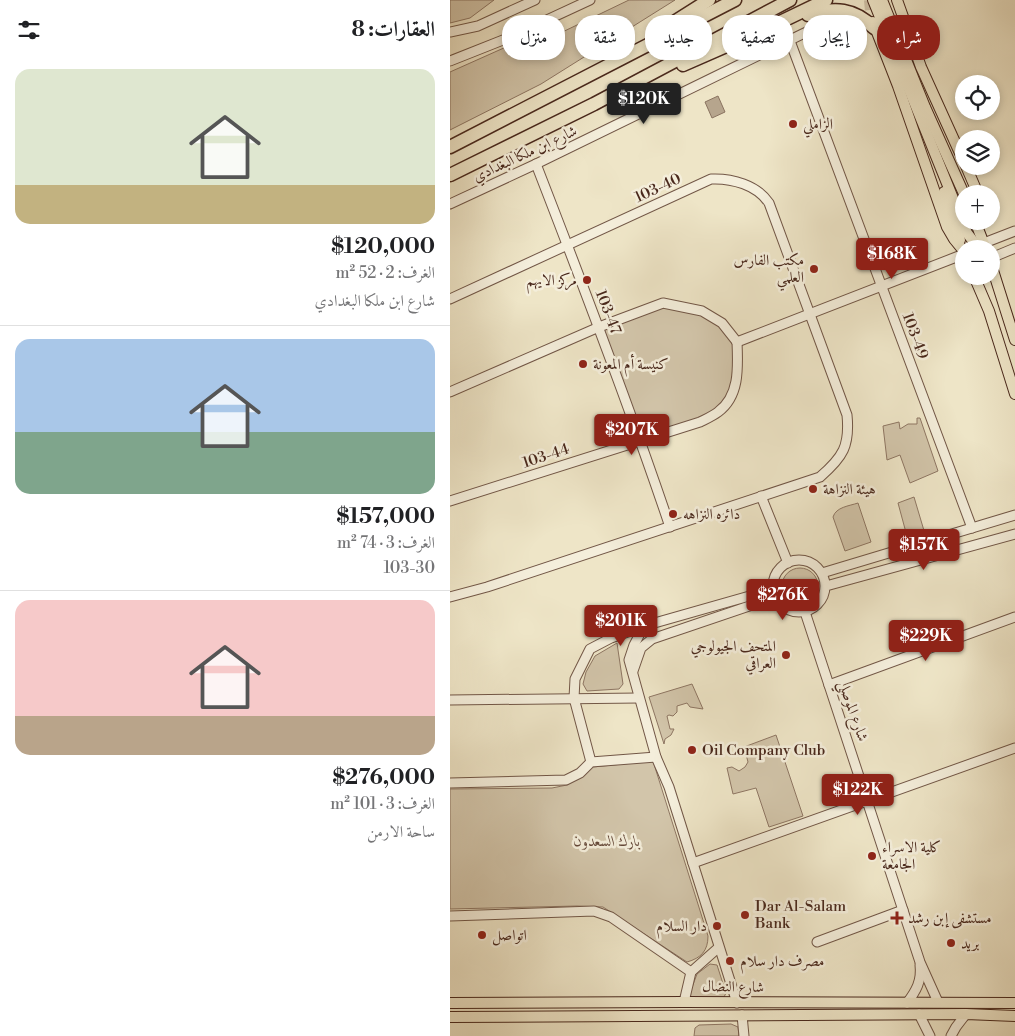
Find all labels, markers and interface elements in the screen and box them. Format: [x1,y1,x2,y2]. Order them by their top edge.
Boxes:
chip: منزل [502,15,565,60]
chip: شقة [575,15,635,60]
chip: جديد [645,15,712,60]
chip: تصفية [722,15,793,60]
chip: إيجار [803,15,867,60]
chip: شراء [877,15,940,60]
icon: filters [15,16,43,44]
text: العقارات: 8 [351,17,435,43]
map controls [955,75,1000,285]
button: locate [955,75,1000,120]
pin: $120K [609,82,679,125]
text: $120K [618,89,670,109]
icon: home [180,102,270,192]
place label: الزاملي [803,115,833,138]
marker: الزاملي [787,118,799,130]
street label: شارع ابن ملكا البغدادي [470,122,581,189]
button: layers [955,130,1000,175]
street label: 103-40 [632,169,684,207]
button: + [955,185,1000,230]
text: $120,000 [331,234,435,260]
pin: $168K [857,238,927,280]
button: − [955,240,1000,285]
text: $168K [867,244,917,264]
place label: مكتب الفارس العلمي [733,251,804,291]
text: الغرف: 2 · 52 m² [336,263,435,283]
marker: مكتب الفارس العلمي [808,263,820,275]
place label: مركز الايهم [526,271,577,294]
marker: مركز الايهم [581,274,593,286]
street label: 103-47 [591,287,625,337]
text: شارع ابن ملكا البغدادي [315,291,435,311]
street label: 103-49 [898,310,932,362]
place label: كنيسة أم المعونة [593,353,669,377]
marker: كنيسة أم المعونة [577,358,589,370]
icon: home [180,371,270,461]
pin: $207K [597,414,667,456]
text: $207K [605,420,659,440]
street label: 103-44 [520,439,572,472]
place label: هيئة النزاهة [823,480,876,499]
marker: هيئة النزاهة [807,483,819,495]
text: $157,000 [336,504,435,530]
place label: دائره النزاهه [683,505,740,524]
marker: دائره النزاهه [667,508,679,520]
pin: $157K [889,528,959,571]
text: الغرف: 3 · 74 m² [337,533,435,553]
text: $157K [899,535,949,555]
text: 103-30 [383,558,435,578]
pin: $276K [748,578,818,621]
text: $276K [757,585,809,605]
pin: $201K [586,604,656,647]
text: $201K [595,611,647,631]
pin: $229K [891,620,961,662]
text: $229K [900,626,952,646]
icon: home [180,632,270,722]
place label: المتحف الجيولوجي العراقي [691,637,776,675]
marker: المتحف الجيولوجي العراقي [780,649,792,661]
street label: شارع الموصلي [830,678,872,745]
place label: Oil Company Club [702,741,825,760]
marker: Oil Company Club [686,744,698,756]
text: $276,000 [333,765,435,791]
pin: $122K [823,774,893,816]
text: $122K [833,780,883,800]
text: الغرف: 3 · 101 m² [330,794,435,814]
text: ساحة الارمن [367,822,435,842]
park label: بارك السعدون [574,832,641,851]
place label: كلية الاسراء الجامعة [882,838,941,874]
marker: كلية الاسراء الجامعة [866,850,878,862]
place label: Dar Al-Salam Bank [754,897,846,933]
marker: Dar Al-Salam Bank [739,909,751,921]
place label: مستشفى إبن رشد [908,909,992,929]
marker: مستشفى إبن رشد [890,911,904,925]
place label: دار السلام [656,917,707,939]
marker: دار السلام [711,920,723,932]
place label: اتواصل [492,926,527,946]
marker: اتواصل [476,929,488,941]
place label: بريد [961,934,979,953]
marker: بريد [945,937,957,949]
place label: مصرف دار سلام [740,952,824,974]
marker: مصرف دار سلام [724,955,736,967]
street label: شارع النضال [702,977,764,1000]

